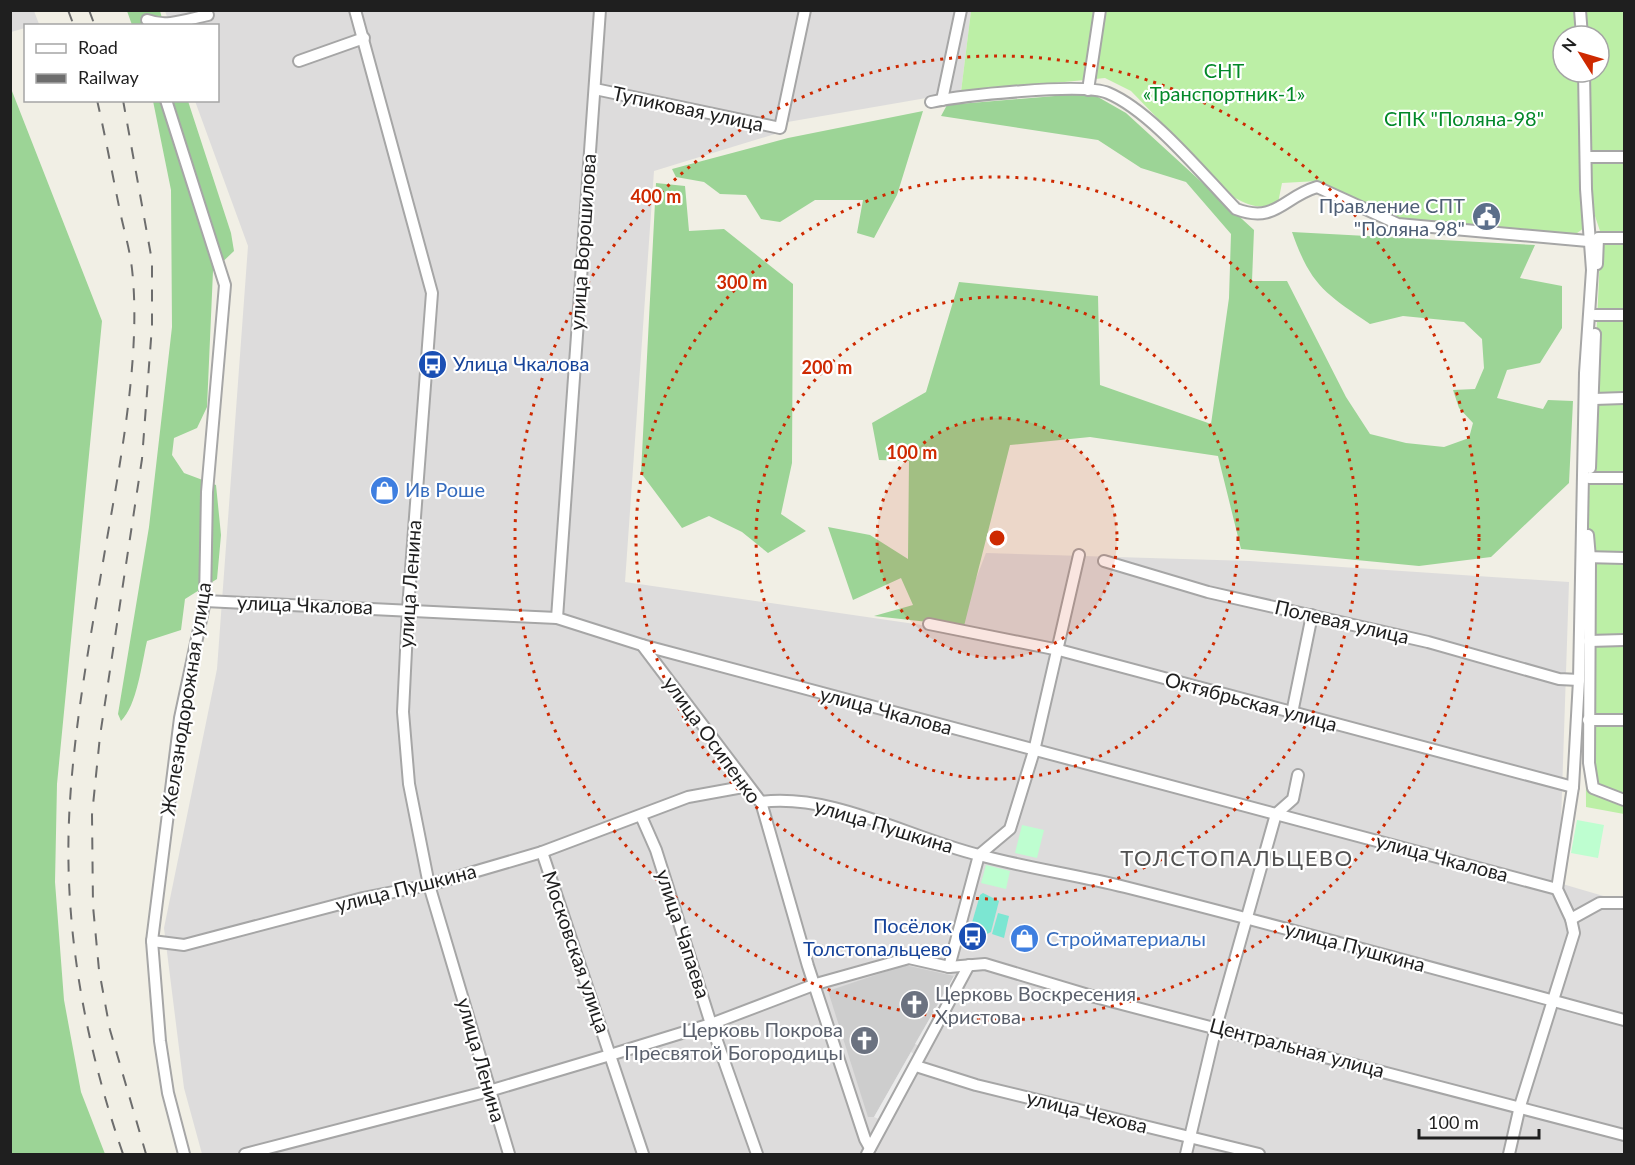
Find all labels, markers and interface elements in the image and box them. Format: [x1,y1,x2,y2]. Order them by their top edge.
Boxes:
legend [24,24,219,102]
north arrow [1551,24,1611,84]
text: N [1557,34,1580,55]
text: Road [78,36,118,58]
park label: СНТ «Транспортник-1» [1143,58,1305,105]
text: Railway [78,66,139,88]
street label: Тупиковая улица [610,80,766,136]
park label: СПК "Поляна-98" [1384,106,1544,130]
street label: улица Ворошилова [564,153,600,331]
text: 400 m [631,185,681,207]
place label: Правление СПТ "Поляна 98" [1319,193,1465,240]
public building icon: Правление СПТ "Поляна 98" [1470,201,1502,233]
text: 300 m [717,271,767,293]
bus stop icon: Улица Чкалова [416,348,448,380]
place label: Улица Чкалова [453,351,589,375]
text: 200 m [802,356,852,378]
text: 100 m [887,441,937,463]
shop icon: Ив Роше [368,474,400,506]
place label: Ив Роше [405,477,485,501]
street label: улица Ленина [393,519,425,649]
centre of rings [987,528,1007,548]
street label: Железнодорожная улица [155,580,215,817]
street label: улица Чкалова [237,590,373,618]
street label: Полевая улица [1273,594,1412,648]
street label: Октябрьская улица [1162,666,1340,736]
street label: улица Осипенко [659,671,767,808]
street label: улица Чкалова [817,681,955,739]
street label: улица Пушкина [812,793,957,858]
street label: улица Чкалова [1373,828,1511,886]
district label: ТОЛСТОПАЛЬЦЕВО [1120,844,1354,871]
street label: улица Пушкина [333,858,479,916]
street label: улица Чапаева [652,866,716,1001]
street label: Московская улица [538,867,616,1036]
place label: Посёлок Толстопальцево [803,913,953,960]
street label: улица Пушкина [1283,916,1428,976]
bus stop icon: Посёлок Толстопальцево [957,921,989,953]
shop icon: Стройматериалы [1009,923,1041,955]
place label: Стройматериалы [1046,926,1206,950]
place label: Церковь Воскресения Христова [935,981,1136,1028]
church icon: Церковь Воскресения Христова [898,989,930,1021]
street label: улица Ленина [453,995,511,1125]
street label: Центральная улица [1207,1012,1387,1082]
place label: Церковь Покрова Пресвятой Богородицы [624,1017,843,1064]
church icon: Церковь Покрова Пресвятой Богородицы [848,1025,880,1057]
street label: улица Чехова [1024,1084,1150,1138]
scale bar [1419,1102,1539,1140]
text: 100 m [1428,1111,1479,1133]

